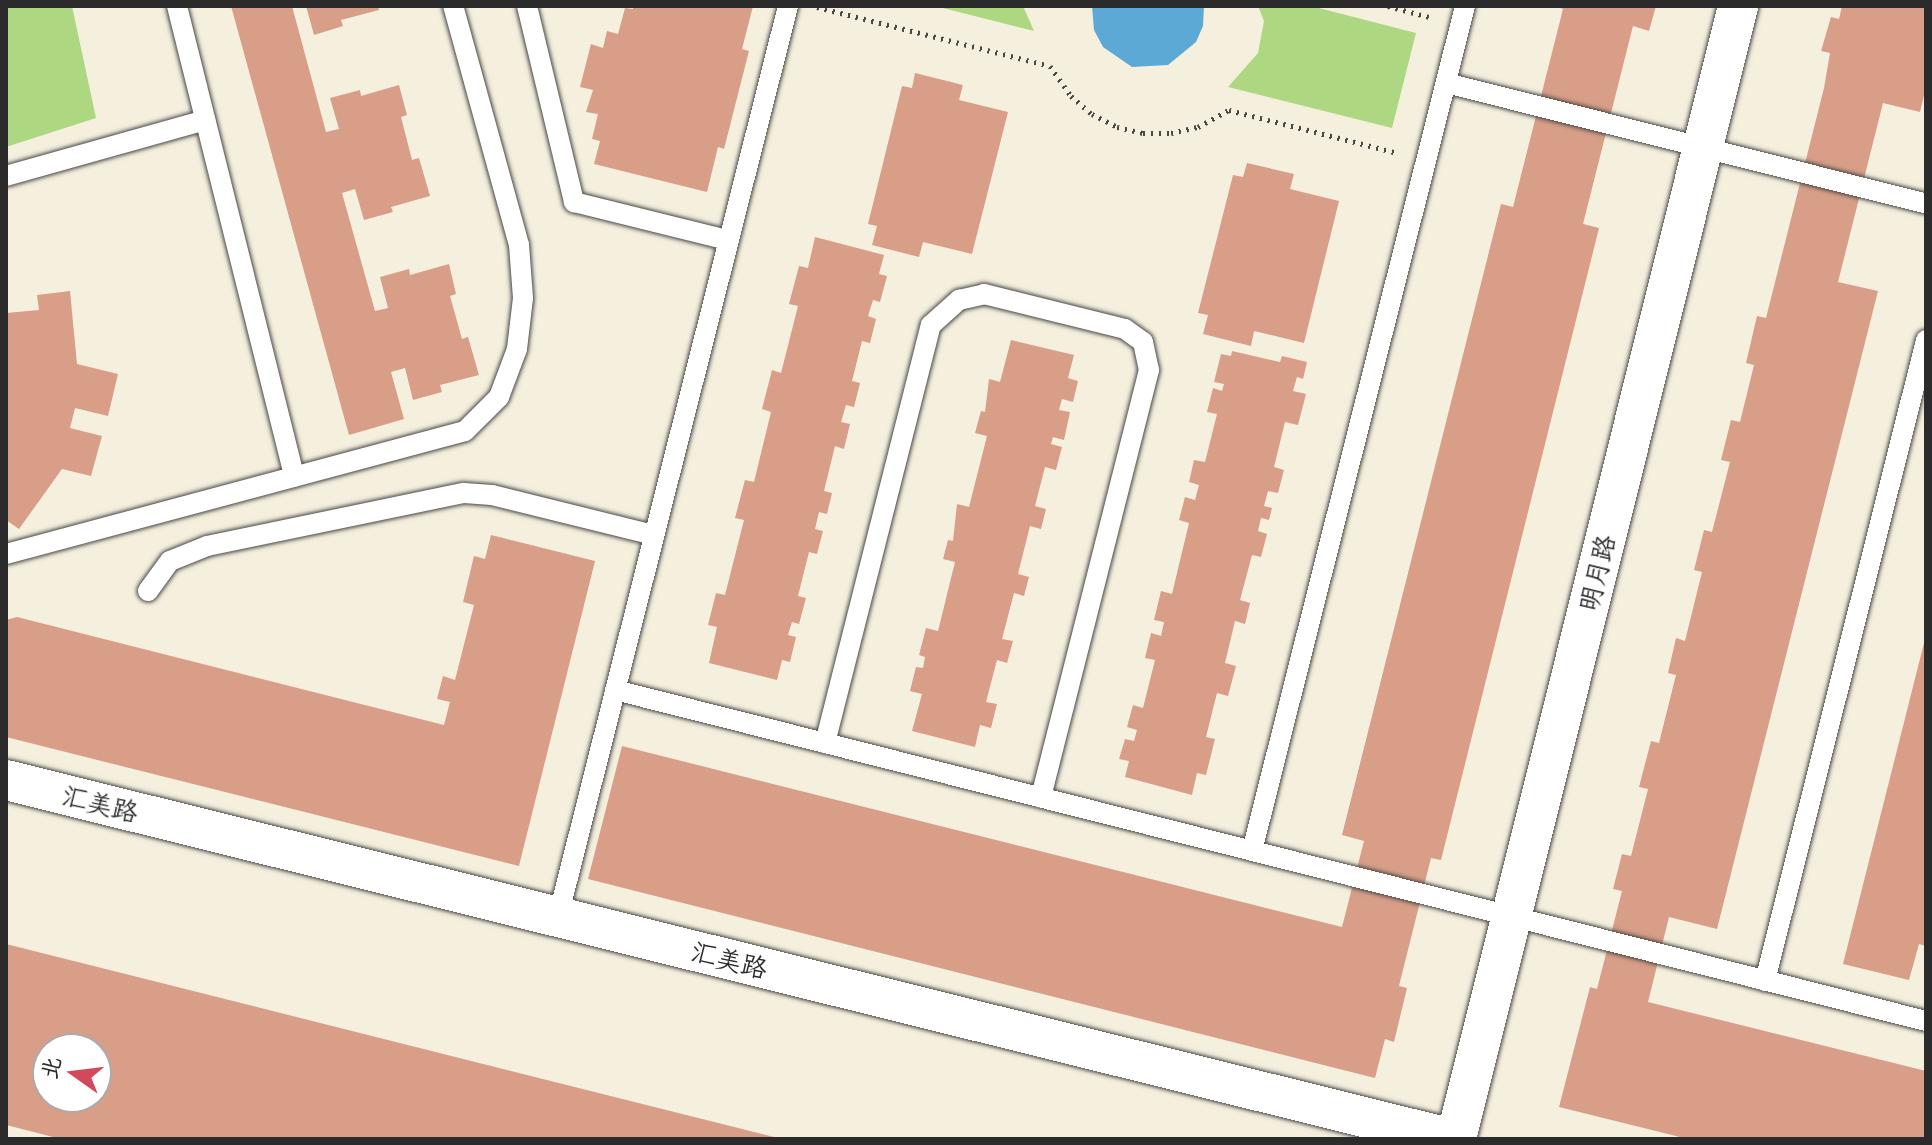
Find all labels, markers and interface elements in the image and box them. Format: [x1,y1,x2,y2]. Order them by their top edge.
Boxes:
street label: 明月路 [1572,531,1622,615]
street label: 汇美路 [58,779,142,829]
street label: 汇美路 [687,935,771,985]
north arrow [32,1033,112,1113]
text: 北 [33,1053,68,1082]

